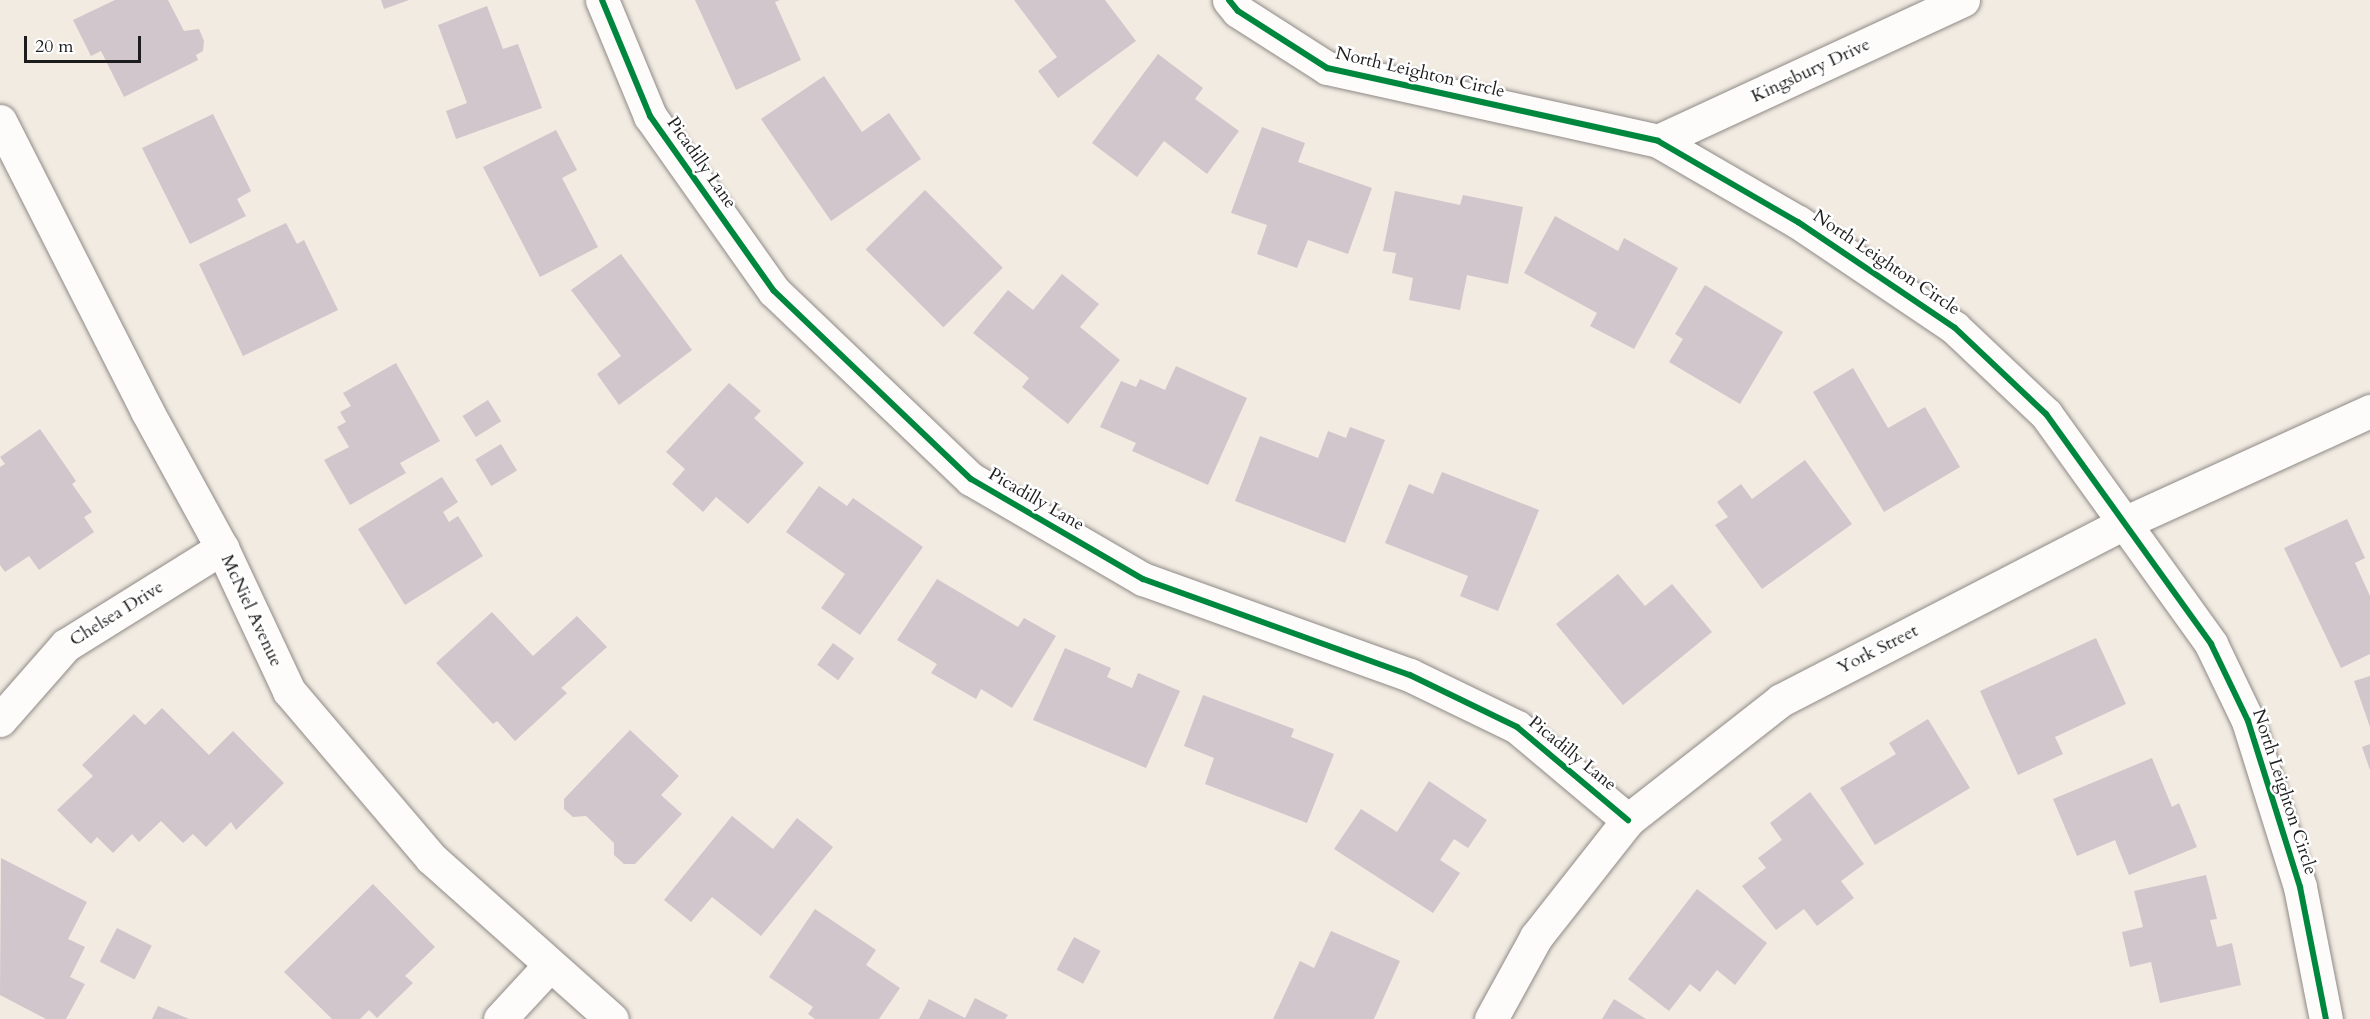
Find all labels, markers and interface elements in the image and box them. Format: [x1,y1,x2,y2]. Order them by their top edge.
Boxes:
scale bar [27,24,144,62]
text: 20 m [35,34,74,59]
street label: Kingsbury Drive [1748,34,1874,108]
street label: North Leighton Circle [1333,43,1507,103]
street label: Picadilly Lane [661,113,741,213]
street label: North Leighton Circle [1808,206,1964,320]
street label: Picadilly Lane [984,464,1088,536]
street label: McNiel Avenue [216,551,286,671]
street label: Chelsea Drive [66,577,168,651]
street label: York Street [1834,621,1922,679]
street label: North Leighton Circle [2247,706,2321,878]
street label: Picadilly Lane [1524,712,1620,796]

